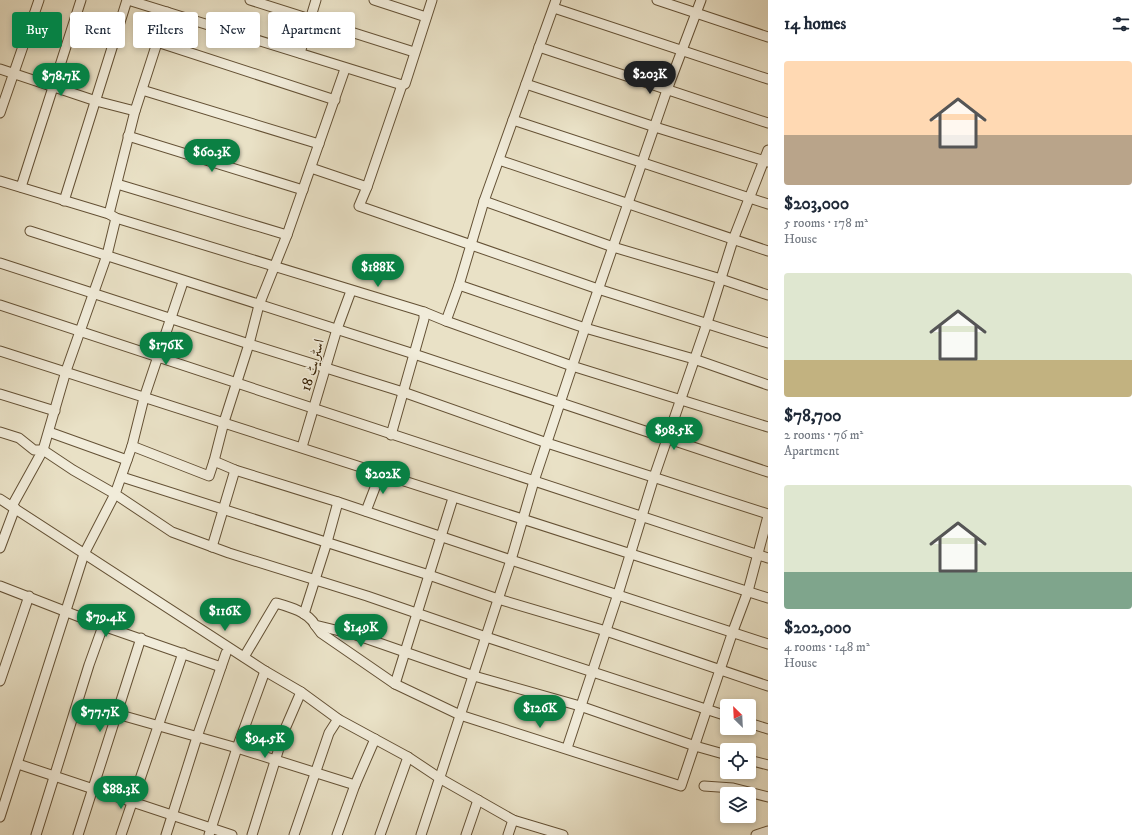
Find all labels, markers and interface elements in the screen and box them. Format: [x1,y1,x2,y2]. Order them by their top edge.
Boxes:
chip: Buy [12,12,62,48]
chip: Rent [70,12,125,48]
chip: Filters [133,12,198,48]
chip: New [206,12,260,48]
chip: Apartment [268,12,355,48]
text: 14 homes [784,13,846,35]
icon: filters [1110,13,1132,35]
pin: $203K [622,61,678,95]
pin: $78.7K [28,63,94,97]
text: $203K [633,66,667,82]
text: $78.7K [42,68,80,84]
icon: home [922,87,994,159]
pin: $60.3K [179,139,245,173]
text: $60.3K [193,144,231,160]
text: $203,000 [784,193,849,215]
text: 5 rooms · 178 m² [784,215,868,231]
text: House [784,231,817,247]
pin: $188K [350,254,406,288]
text: $188K [361,259,395,275]
icon: home [922,299,994,371]
pin: $176K [138,332,194,366]
text: $176K [149,337,183,353]
street label: اسٹریٹ 18 [296,337,329,393]
text: $78,700 [784,405,842,427]
pin: $98.5K [641,417,707,451]
text: $98.5K [655,422,693,438]
text: 2 rooms · 76 m² [784,427,863,443]
text: Apartment [784,443,839,459]
pin: $202K [355,461,411,495]
text: $202K [365,466,401,482]
icon: home [922,511,994,583]
pin: $116K [197,598,253,632]
text: $116K [209,603,241,619]
pin: $79.4K [73,604,139,638]
text: $79.4K [86,609,126,625]
pin: $149K [333,614,389,648]
text: $202,000 [784,617,851,639]
text: $149K [344,619,378,635]
text: 4 rooms · 148 m² [784,639,870,655]
text: House [784,655,817,671]
pin: $126K [512,695,568,729]
pin: $77.7K [67,699,133,733]
north arrow [720,699,756,735]
map controls [720,699,756,823]
text: $126K [523,700,557,716]
text: $77.7K [81,704,120,720]
pin: $94.5K [232,725,298,759]
text: $94.5K [245,730,285,746]
button: locate [720,743,756,779]
pin: $88.3K [88,776,154,810]
text: $88.3K [102,781,140,797]
button: layers [720,787,756,823]

